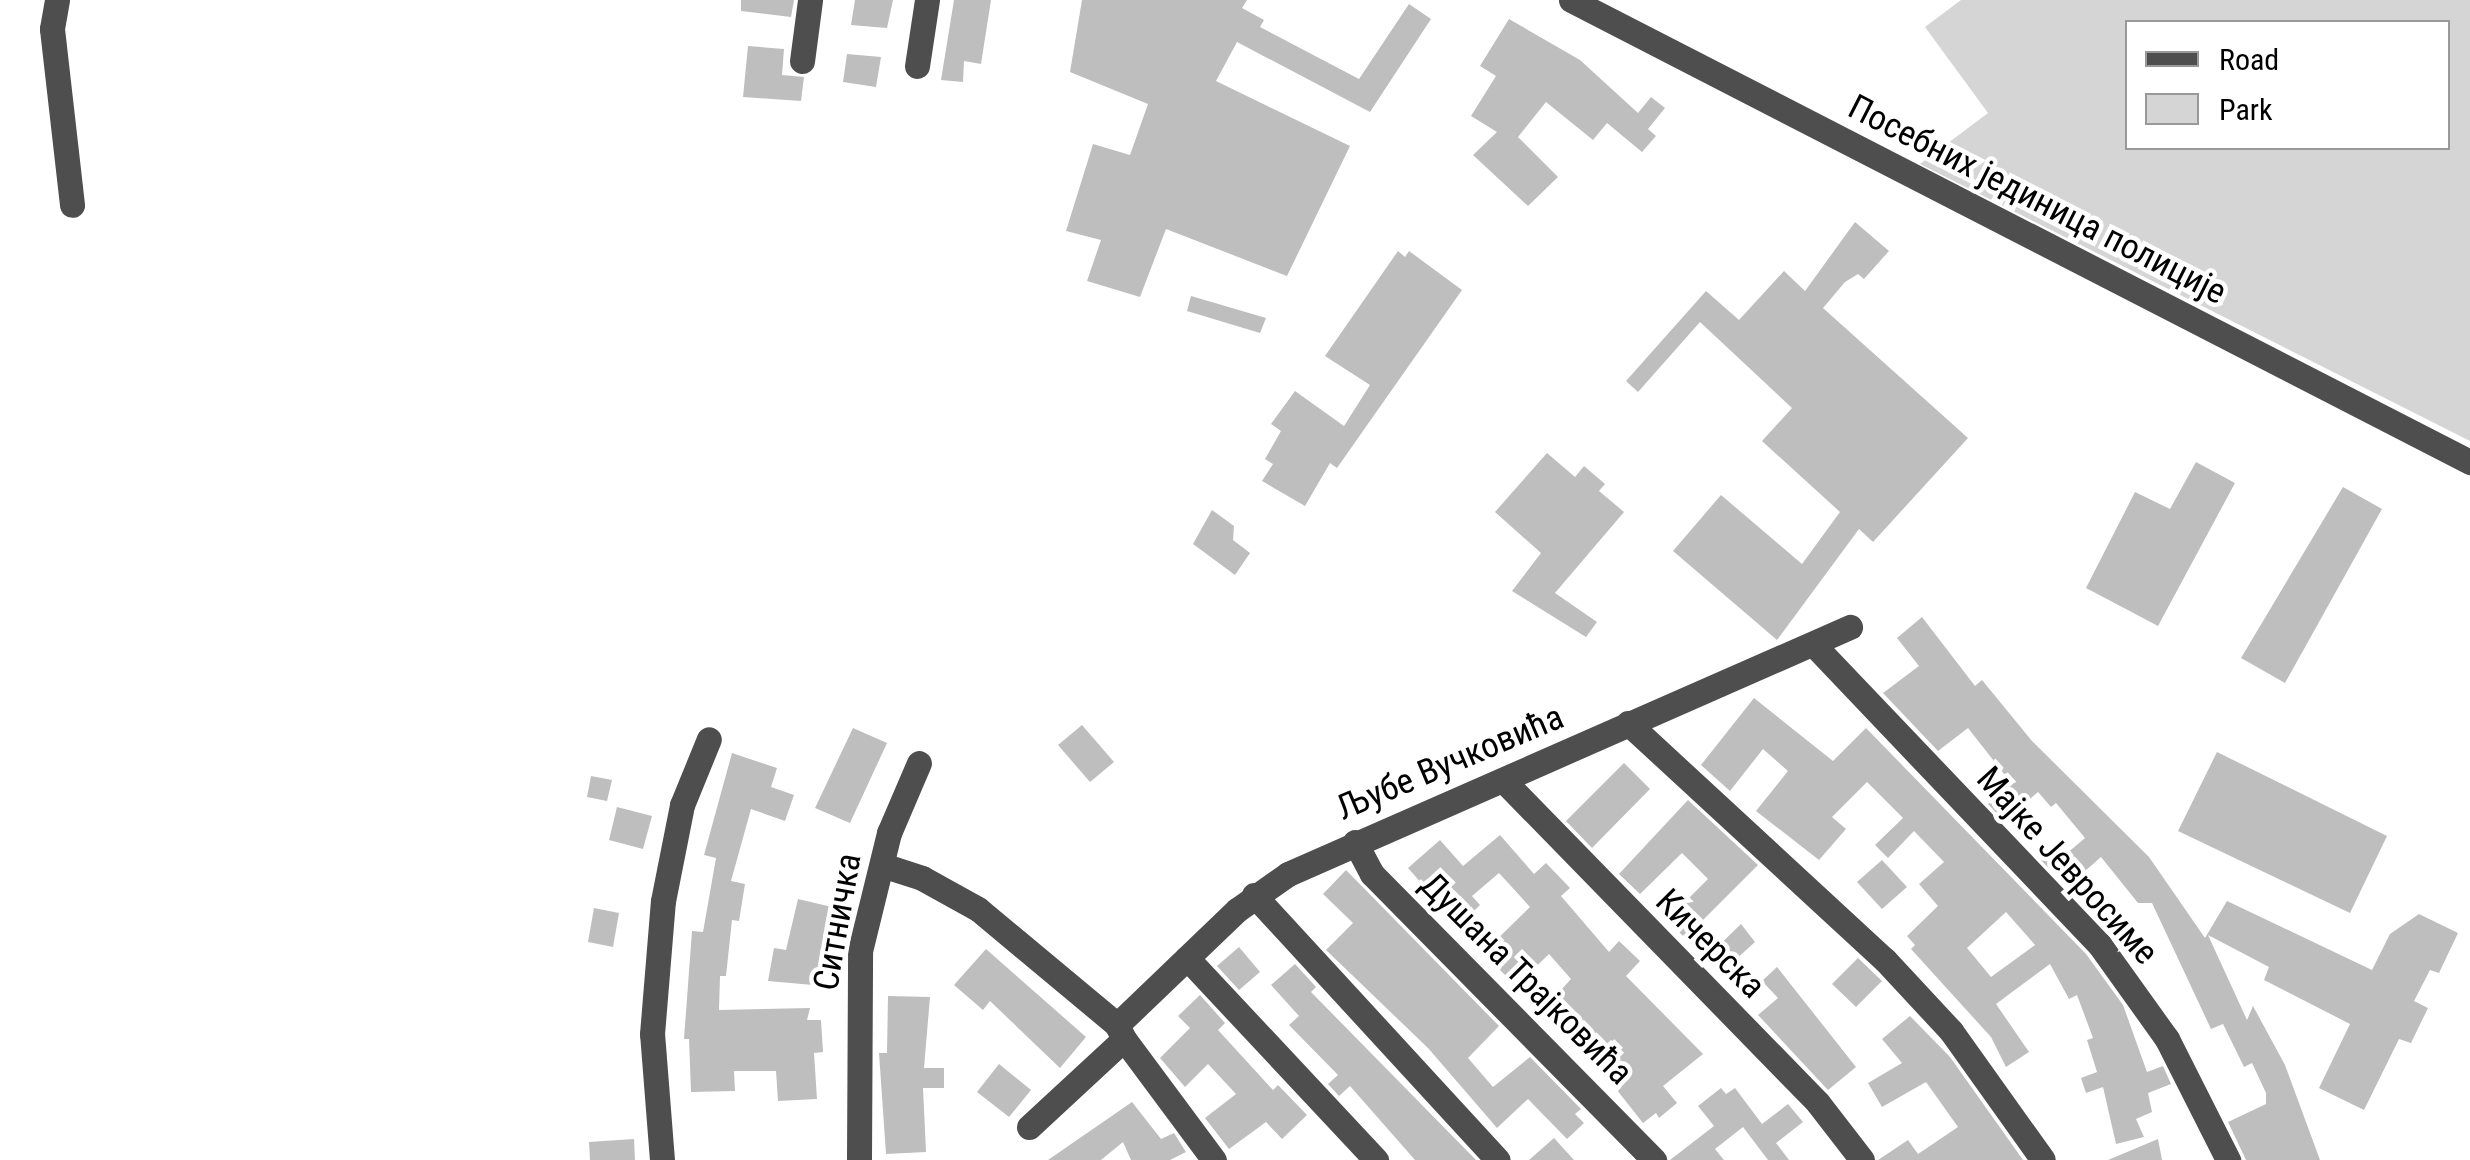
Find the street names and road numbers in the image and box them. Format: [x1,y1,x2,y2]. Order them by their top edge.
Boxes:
street label: Посебних јединица полиције [1841,86,2233,314]
street label: Љубе Вучковића [1330,696,1570,830]
street label: Мајке Јевросиме [1967,759,2167,973]
street label: Ситничка [805,850,871,994]
street label: Душана Трајковића [1411,864,1641,1094]
street label: Кичерска [1647,881,1773,1007]

